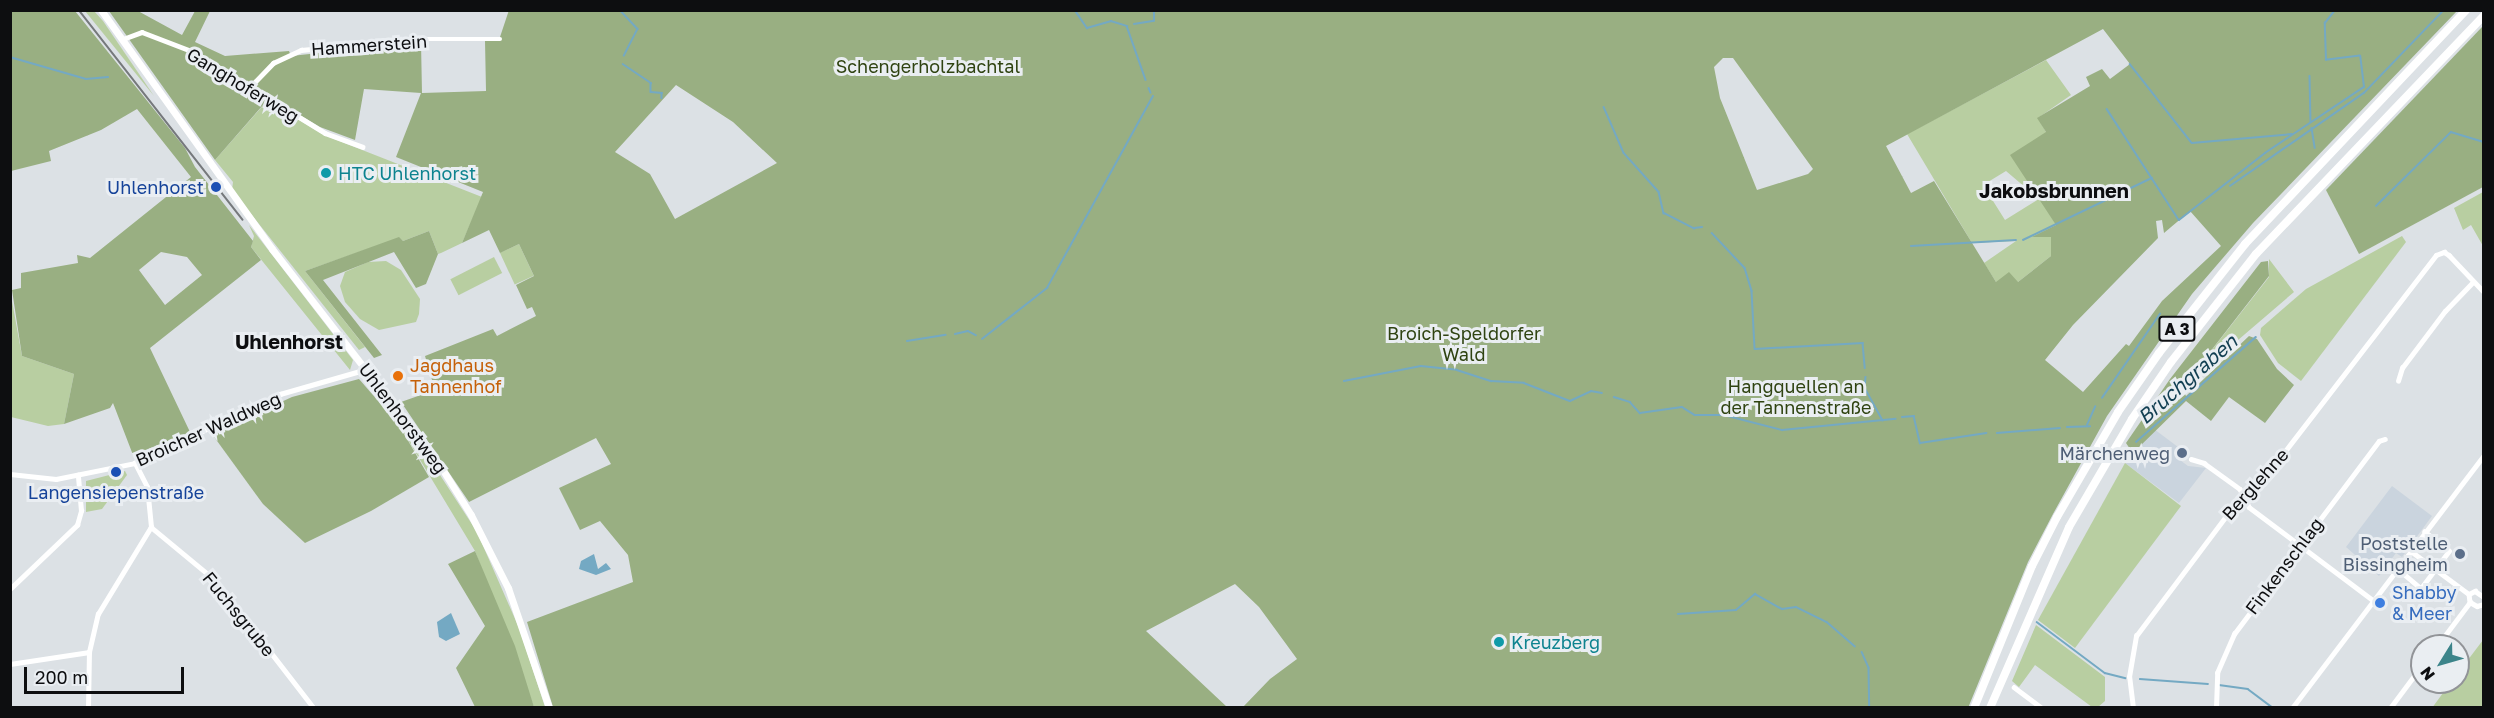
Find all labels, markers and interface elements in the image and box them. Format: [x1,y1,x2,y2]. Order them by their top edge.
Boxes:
street label: Hammerstein [310,30,428,60]
street label: Ganghoferweg [183,43,303,127]
park label: Schengerholzbachtal [836,55,1020,77]
place label: HTC Uhlenhorst [338,162,476,184]
marker: HTC Uhlenhorst [319,166,333,180]
place label: Uhlenhorst [107,176,204,198]
district label: Jakobsbrunnen [1979,178,2129,202]
marker: Uhlenhorst [209,180,223,194]
road number: A 3 [2158,316,2196,342]
park label: Broich-Speldorfer Wald [1387,323,1541,366]
district label: Uhlenhorst [235,329,343,353]
water label: Bruchgraben [2132,329,2242,429]
place label: Jagdhaus Tannenhof [410,355,502,398]
street label: Uhlenhorstweg [354,358,452,478]
marker: Jagdhaus Tannenhof [391,369,405,383]
park label: Hangquellen an der Tannenstraße [1720,376,1872,418]
street label: Broicher Waldweg [132,387,284,471]
place label: Märchenweg [2059,442,2170,464]
street label: Berglehne [2217,444,2293,524]
marker: Märchenweg [2175,446,2189,460]
marker: Langensiepenstraße [109,465,123,479]
place label: Langensiepenstraße [28,481,204,503]
street label: Finkenschlag [2241,513,2327,619]
place label: Poststelle Bissingheim [2343,533,2448,576]
marker: Poststelle Bissingheim [2453,547,2467,561]
street label: Fuchsgrube [198,567,280,661]
place label: Shabby & Meer [2392,582,2457,624]
marker: Shabby & Meer [2373,596,2387,610]
place label: Kreuzberg [1511,631,1600,653]
north arrow [2410,634,2470,694]
marker: Kreuzberg [1492,635,1506,649]
scale bar [27,655,188,693]
text: N [2416,663,2439,685]
text: 200 m [35,666,88,688]

